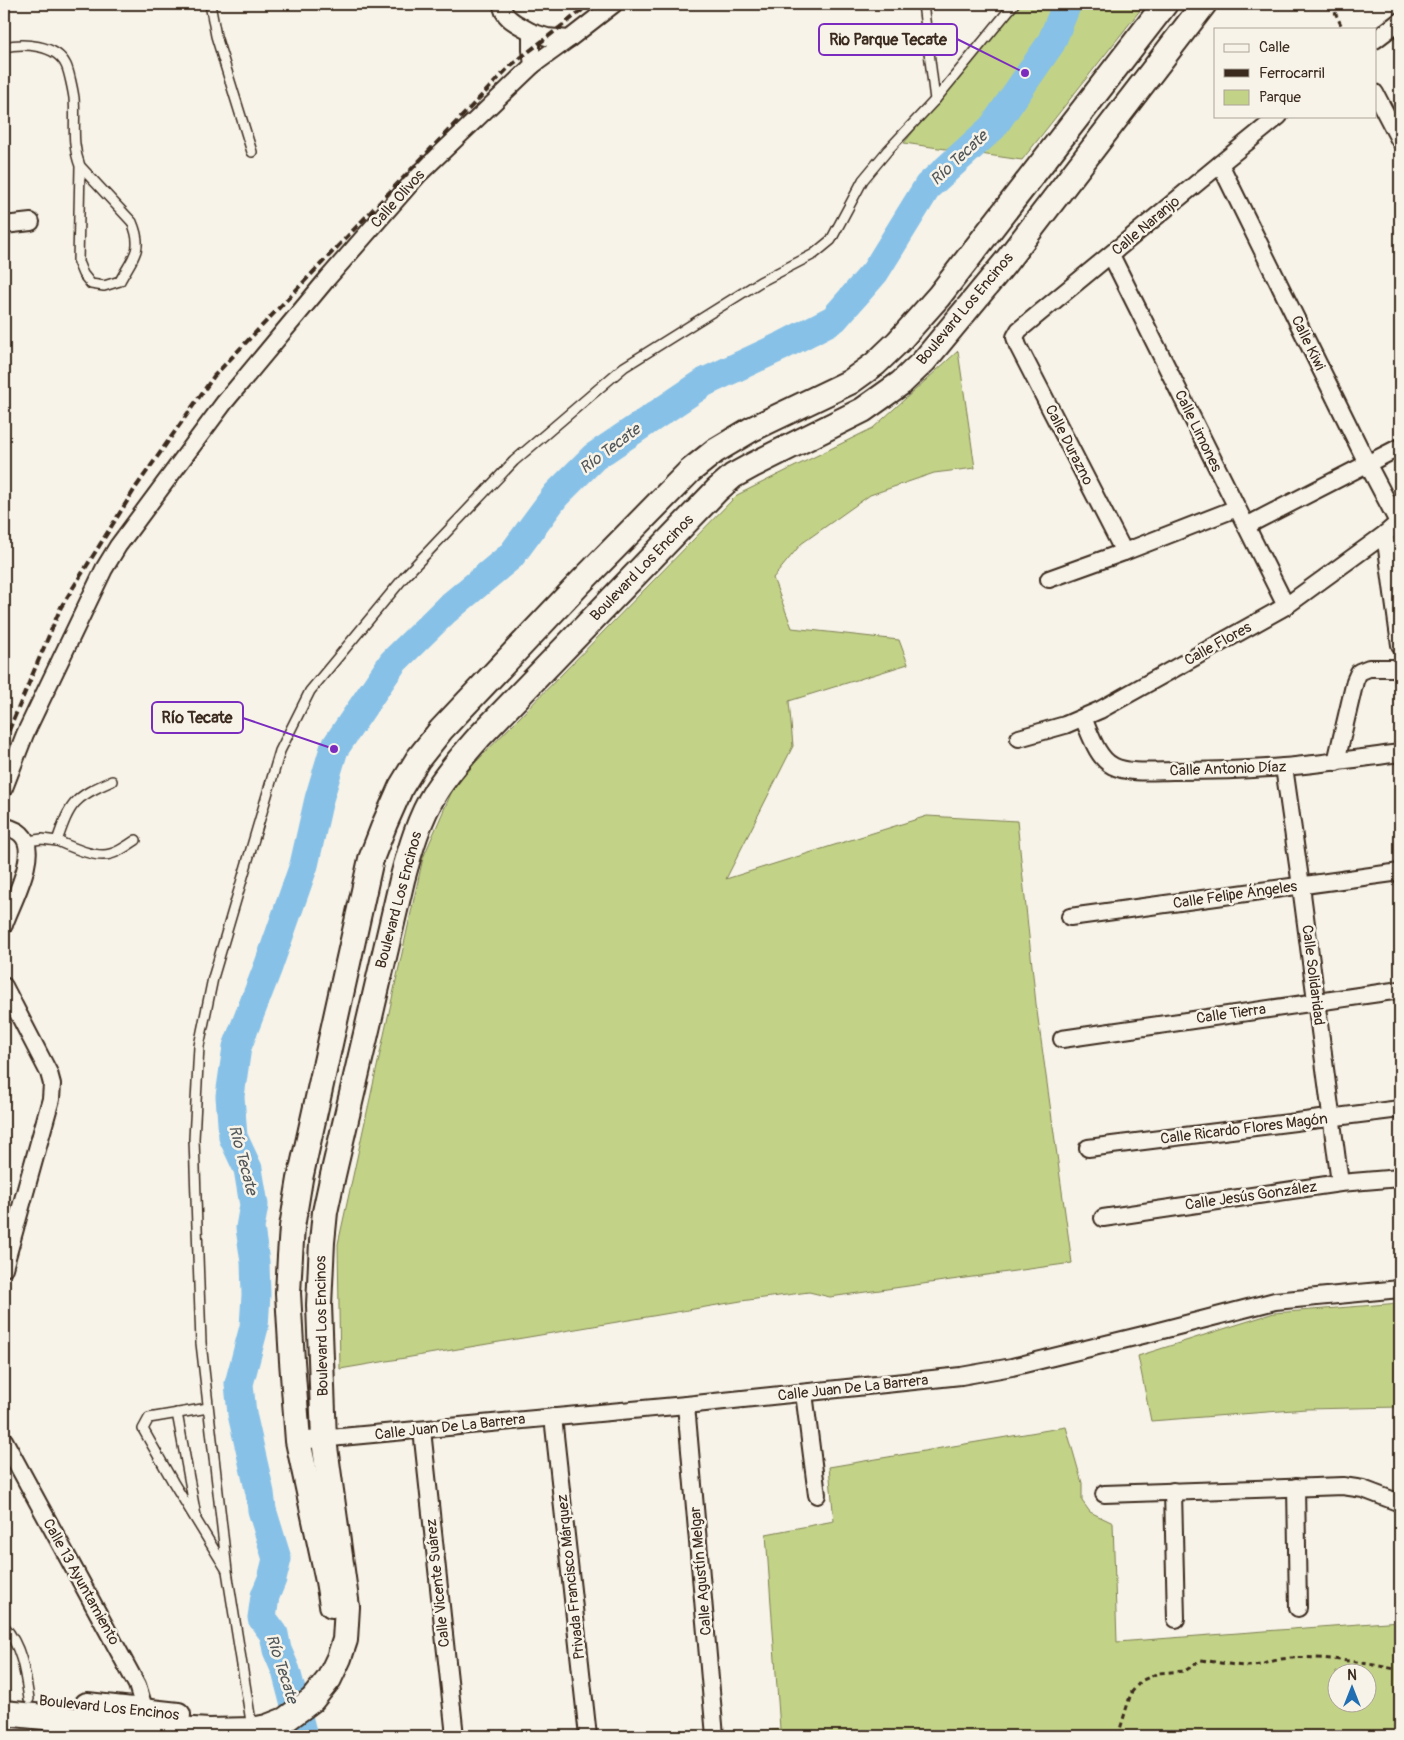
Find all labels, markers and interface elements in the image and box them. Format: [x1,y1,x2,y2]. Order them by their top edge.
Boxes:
callout: Rio Parque Tecate [819,24,957,55]
legend [1214,28,1376,118]
text: Rio Parque Tecate [829,30,948,50]
text: Calle [1259,38,1290,57]
text: Ferrocarril [1259,64,1325,83]
text: Parque [1259,88,1302,107]
water label: Río Tecate [926,125,993,190]
street label: Calle Olivos [367,166,429,232]
street label: Calle Naranjo [1108,192,1184,260]
street label: Boulevard Los Encinos [912,249,1018,369]
street label: Calle Kiwi [1287,313,1330,374]
street label: Calle Limones [1170,387,1226,475]
street label: Calle Durazno [1041,402,1097,488]
water label: Río Tecate [576,418,646,478]
street label: Boulevard Los Encinos [586,511,698,625]
street label: Calle Flores [1181,618,1255,670]
callout: Río Tecate [152,702,243,733]
text: Río Tecate [161,708,234,728]
street label: Calle Antonio Díaz [1169,757,1287,781]
street label: Boulevard Los Encinos [372,829,426,971]
street label: Calle Felipe Ángeles [1172,877,1299,913]
street label: Calle Solidaridad [1297,924,1329,1026]
street label: Calle Tierra [1195,1000,1267,1028]
street label: Calle Ricardo Flores Magón [1159,1109,1329,1149]
water label: Río Tecate [224,1123,262,1199]
street label: Calle Jesús González [1184,1177,1318,1215]
street label: Boulevard Los Encinos [311,1255,333,1397]
street label: Calle Juan De La Barrera [777,1371,929,1405]
street label: Calle Juan De La Barrera [374,1410,526,1444]
street label: Privada Francisco Márquez [553,1493,589,1661]
street label: Calle Agustín Melgar [686,1505,716,1636]
street label: Calle 13 Ayuntamiento [38,1516,124,1648]
street label: Calle Vicente Suárez [422,1518,454,1648]
water label: Río Tecate [262,1632,303,1708]
north arrow [1326,1662,1376,1712]
text: N [1347,1667,1357,1684]
street label: Boulevard Los Encinos [38,1691,180,1725]

